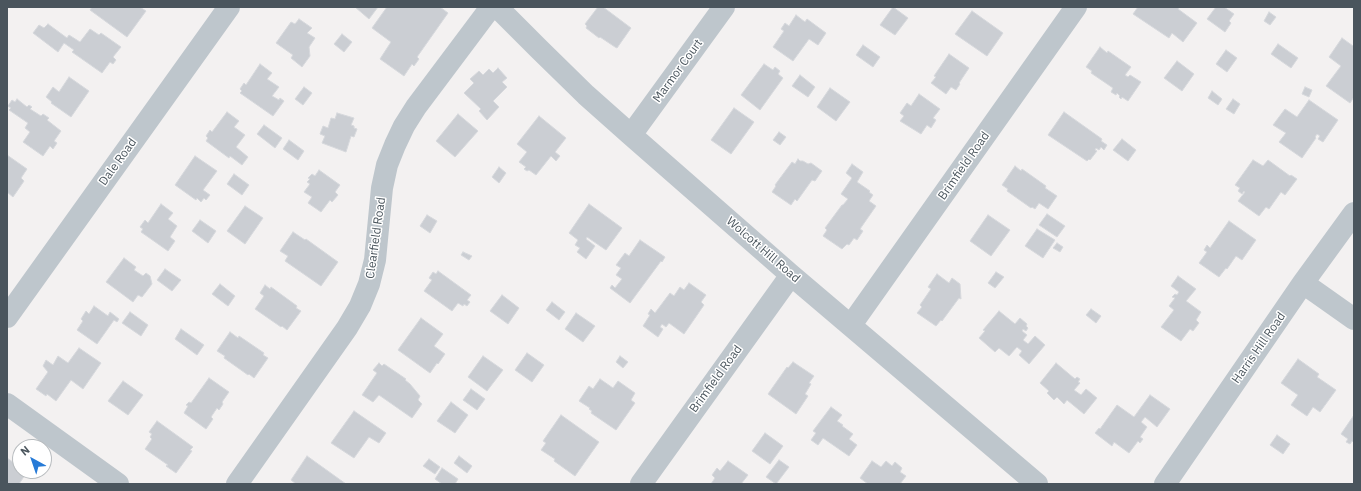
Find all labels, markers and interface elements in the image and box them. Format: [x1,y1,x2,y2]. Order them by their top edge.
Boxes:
street label: Marmor Court [650,37,706,105]
street label: Brimfield Road [935,129,993,203]
street label: Dale Road [96,136,140,188]
street label: Clearfield Road [363,196,389,280]
street label: Wolcott Hill Road [723,214,803,286]
street label: Harris Hill Road [1229,310,1289,386]
street label: Brimfield Road [687,343,745,415]
north arrow [12,439,52,479]
text: N [17,443,32,458]

